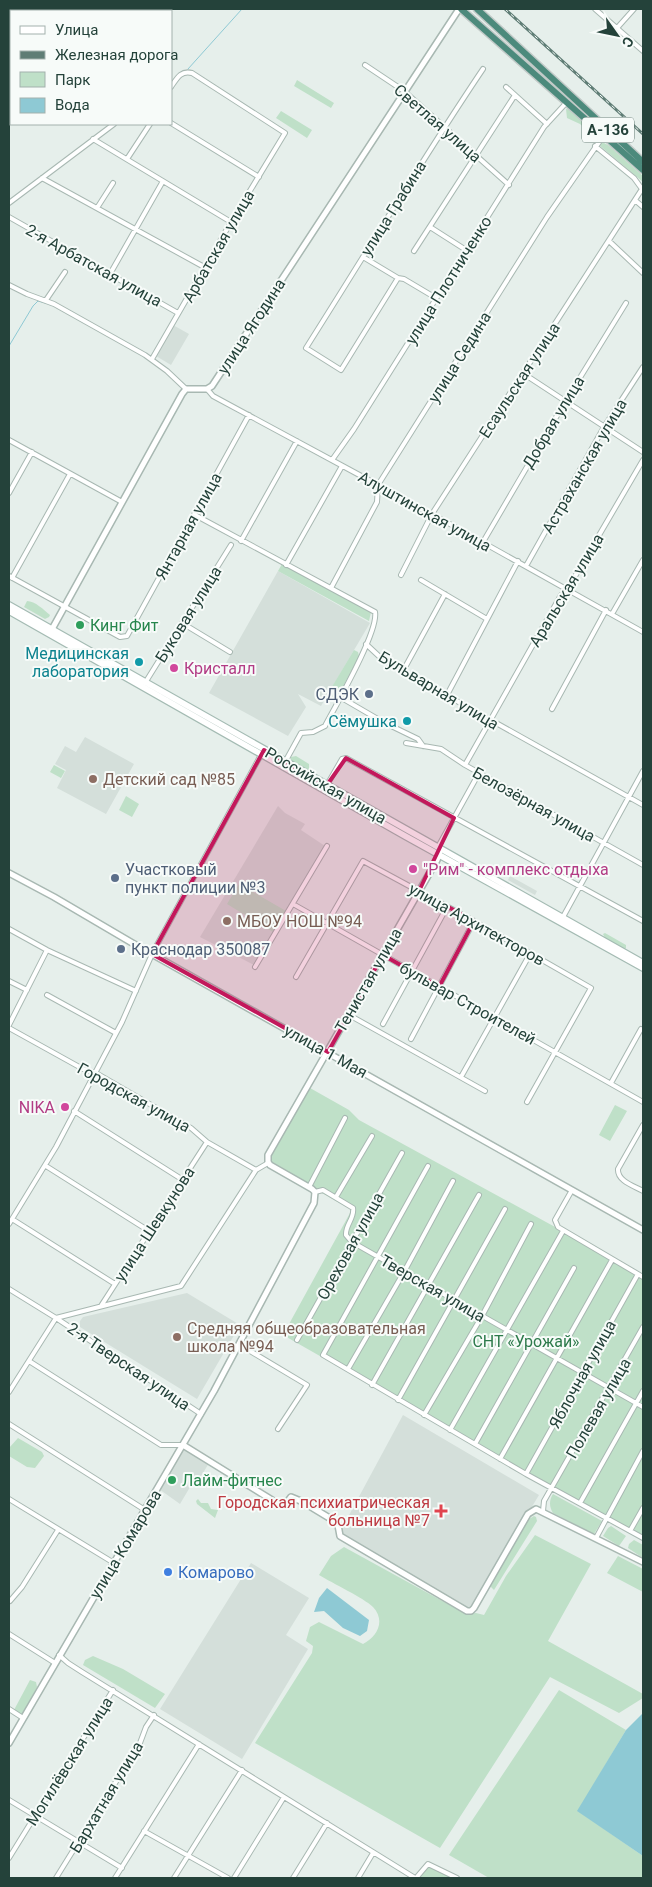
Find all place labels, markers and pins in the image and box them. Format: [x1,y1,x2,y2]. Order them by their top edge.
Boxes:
place label: Кинг Фит [90,616,159,635]
marker: Кинг Фит [74,619,86,631]
place label: Медицинская лаборатория [25,644,129,681]
marker: Медицинская лаборатория [133,656,145,668]
place label: Кристалл [184,659,255,678]
marker: Кристалл [168,662,180,674]
place label: СДЭК [315,685,360,704]
marker: СДЭК [363,688,375,700]
place label: Сёмушка [328,712,397,731]
marker: Сёмушка [401,715,413,727]
place label: Детский сад №85 [103,770,235,789]
marker: Детский сад №85 [87,773,99,785]
place label: Участковый пункт полиции №3 [125,860,265,897]
place label: "Рим" - комплекс отдыха [423,860,609,879]
marker: "Рим" - комплекс отдыха [407,863,419,875]
marker: Участковый пункт полиции №3 [109,872,121,884]
place label: МБОУ НОШ №94 [237,912,362,931]
marker: МБОУ НОШ №94 [221,915,233,927]
place label: Краснодар 350087 [131,940,270,959]
marker: Краснодар 350087 [115,943,127,955]
place label: NIKA [19,1098,56,1117]
marker: NIKA [59,1101,71,1113]
place label: Средняя общеобразовательная школа №94 [187,1319,426,1356]
marker: Средняя общеобразовательная школа №94 [171,1331,183,1343]
place label: Лайм-фитнес [182,1471,282,1490]
marker: Лайм-фитнес [166,1474,178,1486]
place label: Городская психиатрическая больница №7 [218,1493,430,1530]
marker: Городская психиатрическая больница №7 [434,1504,448,1518]
place label: Комарово [178,1563,254,1582]
marker: Комарово [162,1566,174,1578]

